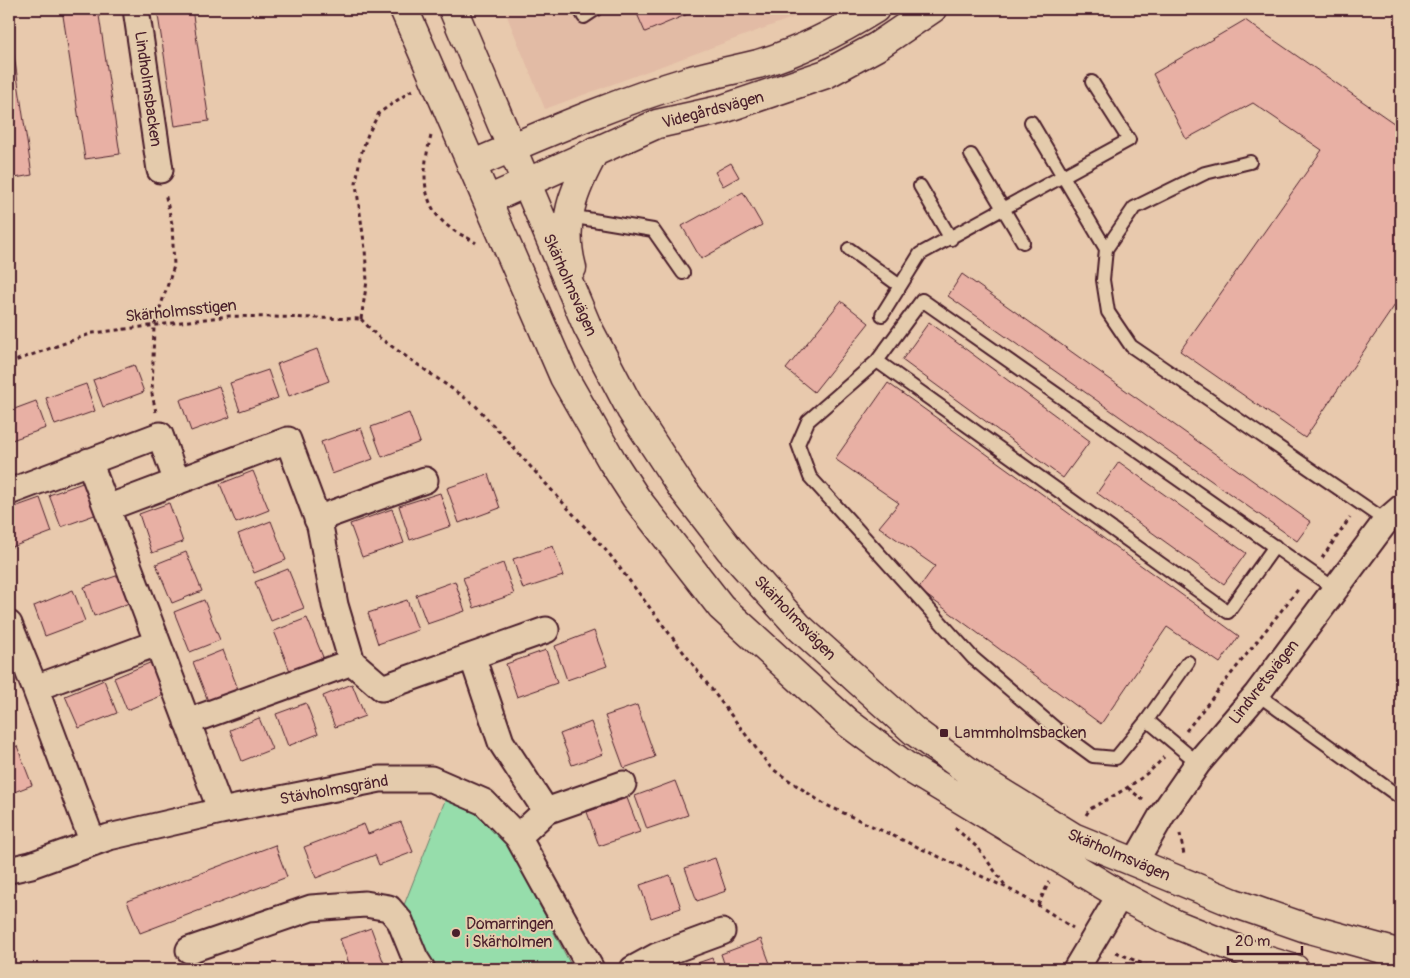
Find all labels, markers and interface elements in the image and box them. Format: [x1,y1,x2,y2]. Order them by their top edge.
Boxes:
street label: Lindholmsbacken [130,30,166,148]
street label: Videgårdsvägen [660,87,766,133]
street label: Skärholmsvägen [539,231,601,339]
street label: Skärholmsstigen [125,295,237,327]
street label: Skärholmsvägen [750,572,840,664]
street label: Lindvretsvägen [1225,636,1303,728]
place label: Lammholmsbacken [954,723,1087,743]
marker: Lammholmsbacken [938,727,950,739]
street label: Stävholmsgränd [278,771,390,809]
street label: Skärholmsvägen [1065,824,1173,886]
place label: Domarringen i Skärholmen [466,914,554,952]
scale bar [1228,923,1301,955]
marker: Domarringen i Skärholmen [450,927,462,939]
text: 20 m [1235,932,1270,951]

